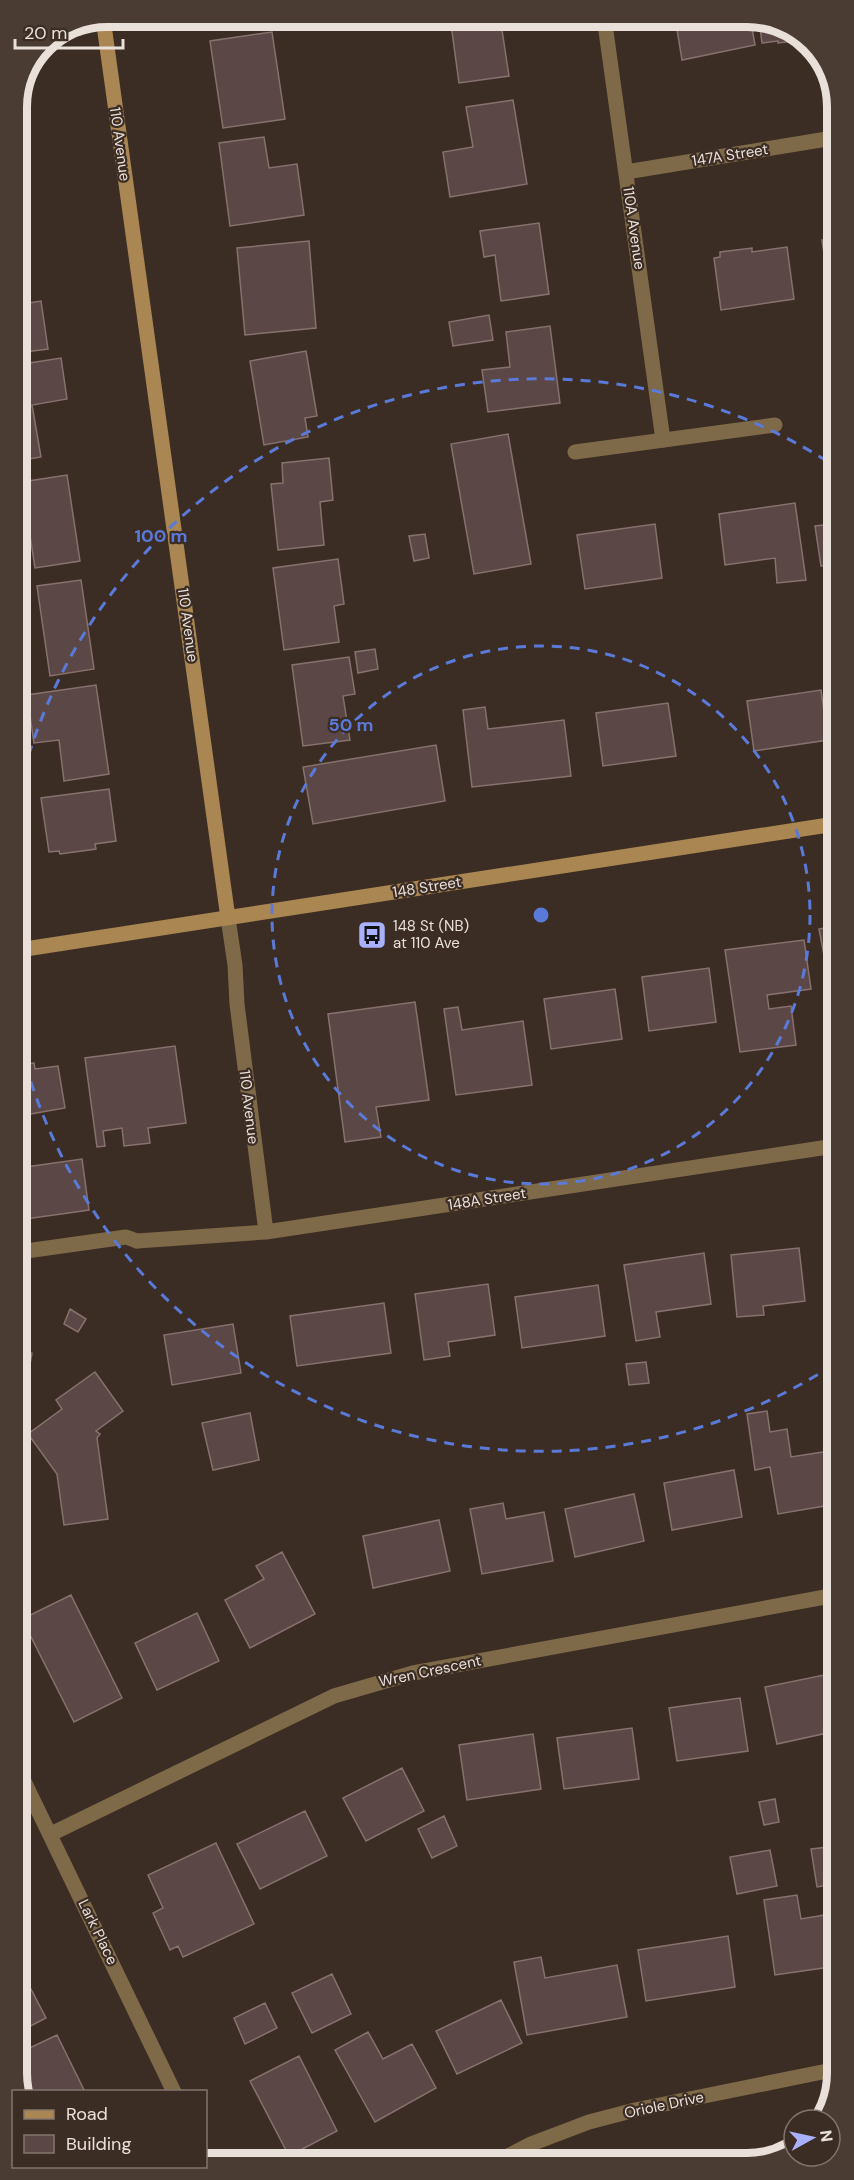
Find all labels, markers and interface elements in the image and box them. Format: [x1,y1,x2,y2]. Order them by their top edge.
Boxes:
scale bar [15,12,123,50]
text: 20 m [24,21,67,45]
street label: 110 Avenue [105,106,135,182]
street label: 147A Street [690,139,770,171]
street label: 110A Avenue [618,185,650,271]
text: 100 m [134,524,188,548]
street label: 110 Avenue [173,587,203,663]
text: 50 m [328,713,374,737]
street label: 148 Street [391,872,463,902]
centre of rings [531,905,551,925]
place label: 148 St (NB) at 110 Ave [393,916,469,953]
bus stop icon: 148 St (NB) at 110 Ave [356,919,388,951]
street label: 110 Avenue [235,1069,263,1145]
street label: 148A Street [446,1183,528,1215]
street label: Wren Crescent [377,1650,483,1692]
street label: Lark Place [74,1896,122,1968]
street label: Oriole Drive [622,2087,706,2123]
legend [12,2090,207,2168]
text: Road [66,2102,108,2126]
north arrow [782,2108,842,2168]
text: N [815,2129,838,2143]
text: Building [66,2132,131,2156]

